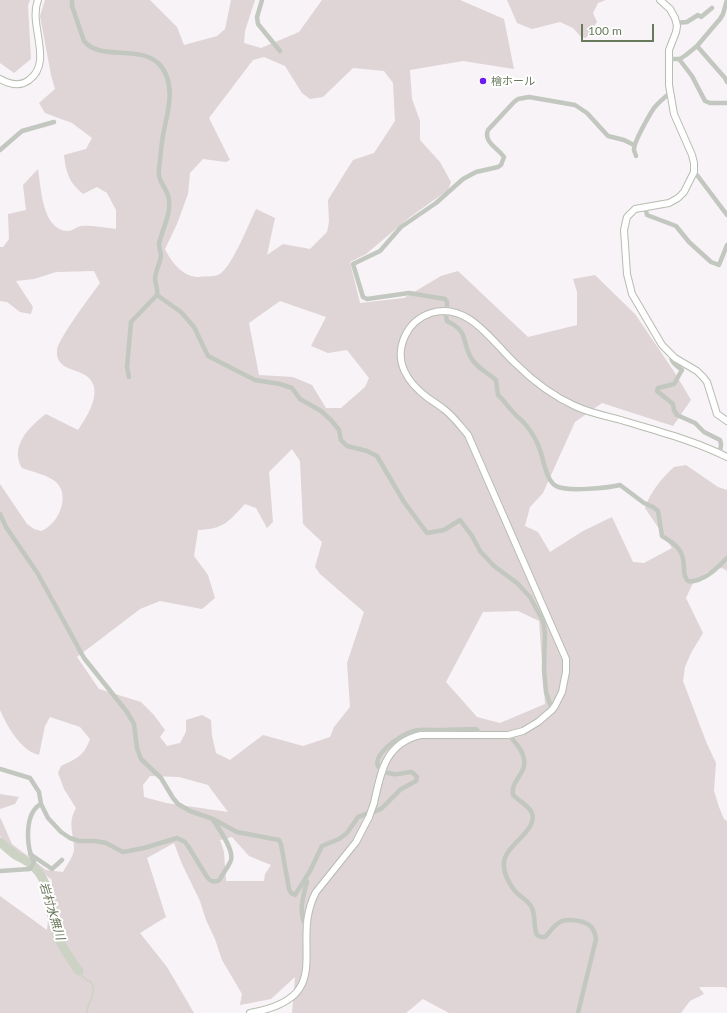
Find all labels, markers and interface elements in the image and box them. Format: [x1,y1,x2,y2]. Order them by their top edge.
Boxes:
scale bar [583,16,656,42]
text: 100 m [588,23,622,38]
place label: 檜ホール [491,74,535,88]
marker: 檜ホール [478,76,488,86]
water label: 岩村水無川 [36,880,68,942]

